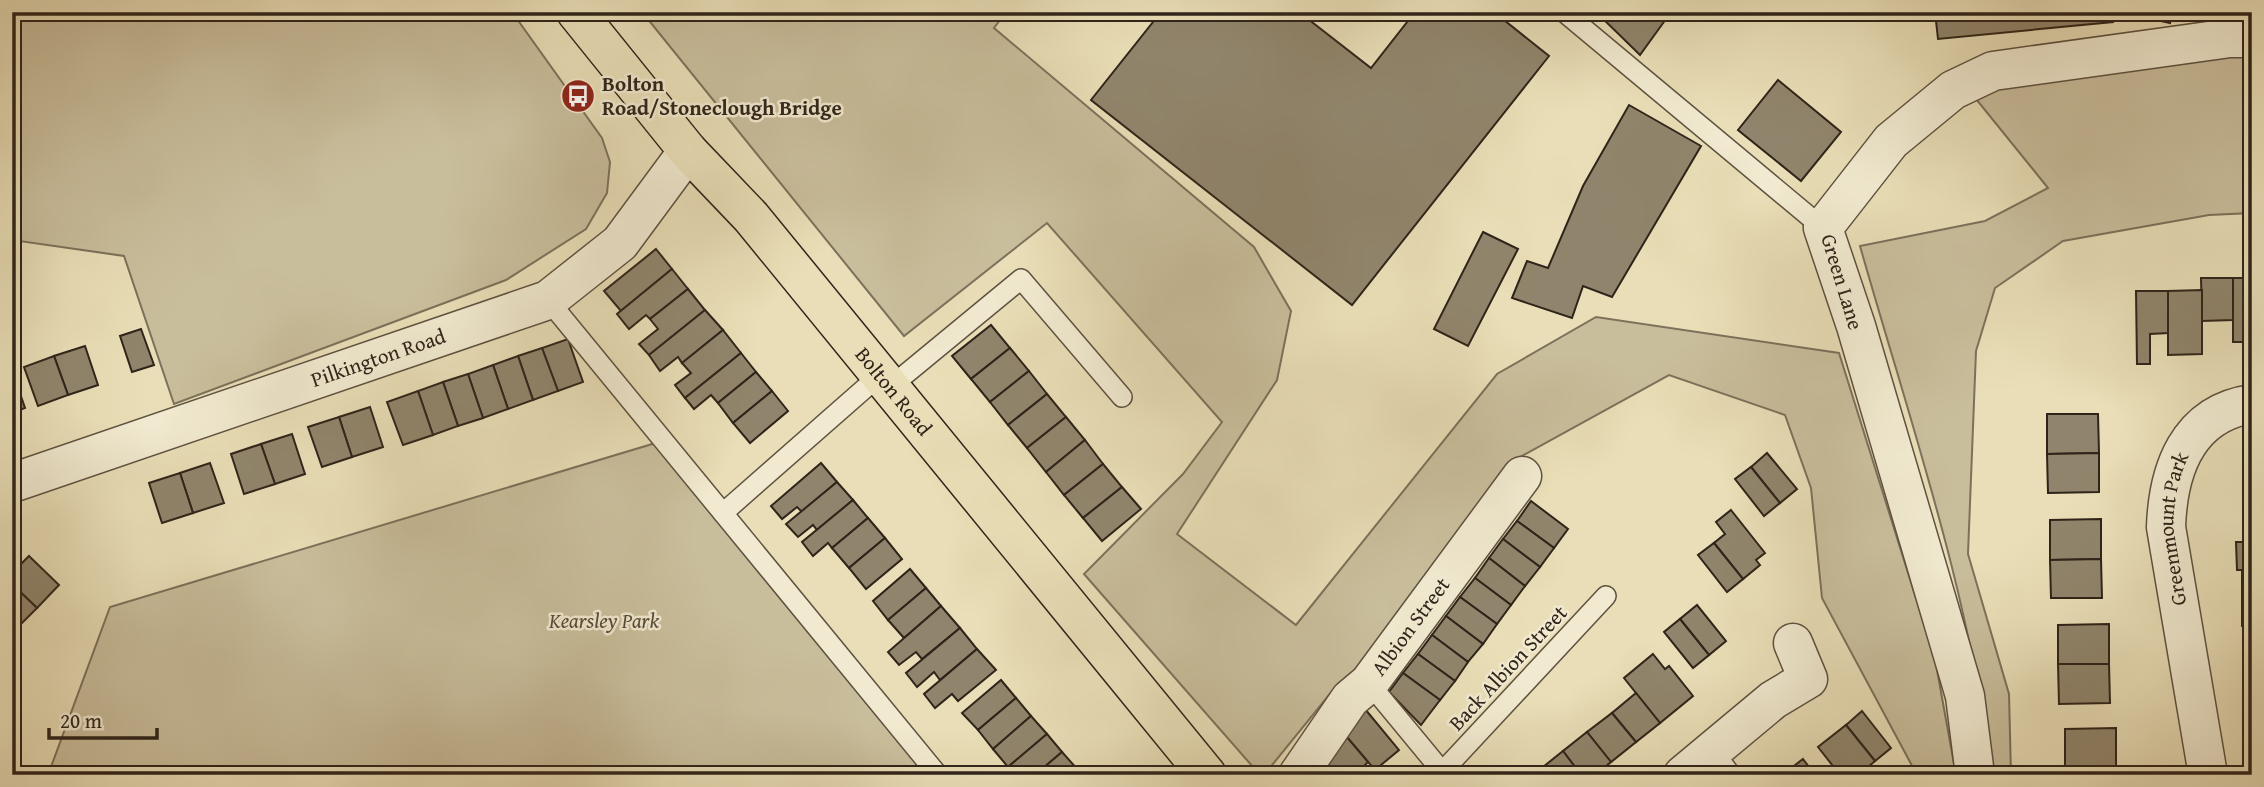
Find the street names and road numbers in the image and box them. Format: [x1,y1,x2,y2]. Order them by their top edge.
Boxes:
street label: Green Lane [1813,230,1872,334]
street label: Pilkington Road [307,320,450,395]
street label: Bolton Road [848,340,940,443]
street label: Greenmount Park [2150,446,2196,608]
street label: Albion Street [1363,570,1457,682]
street label: Back Albion Street [1441,598,1575,737]

